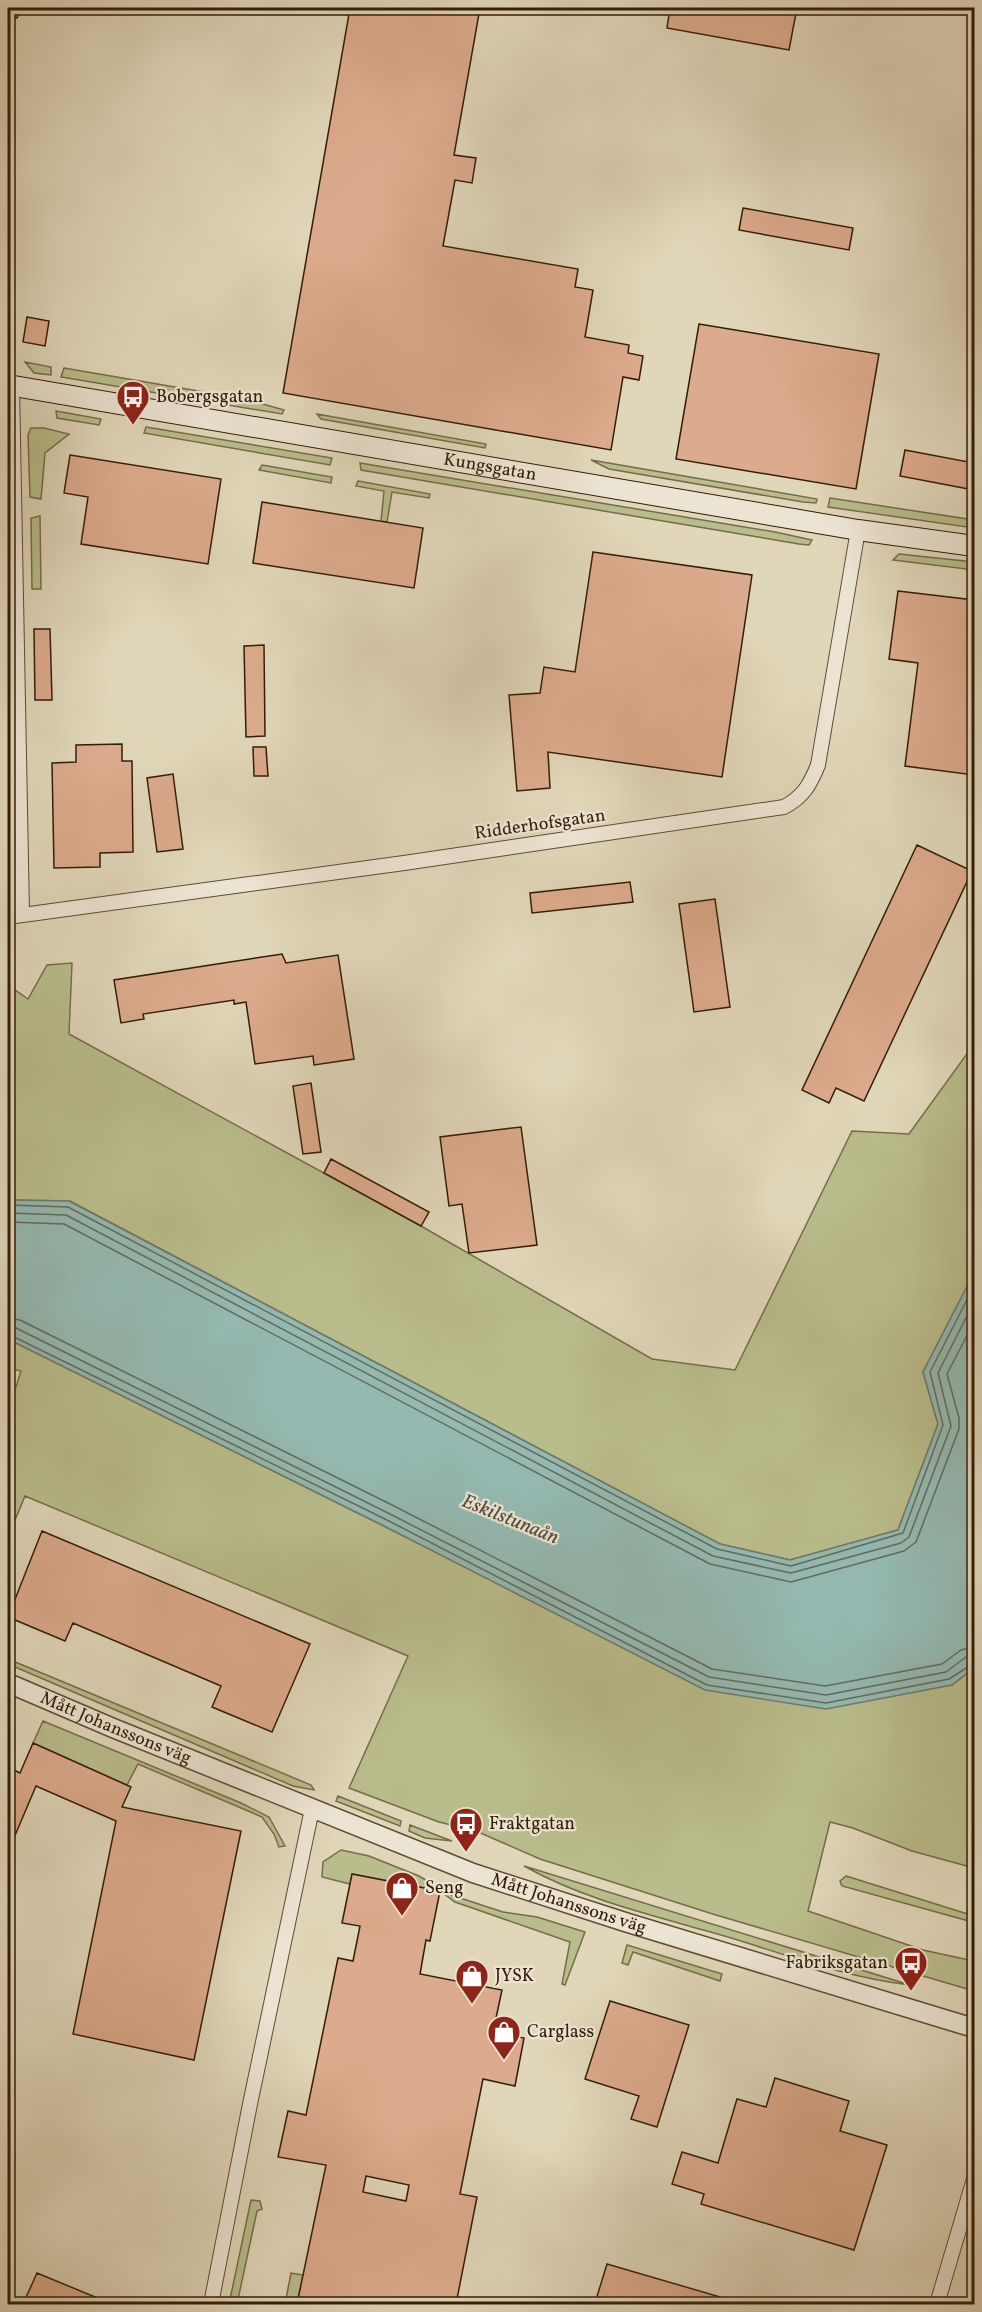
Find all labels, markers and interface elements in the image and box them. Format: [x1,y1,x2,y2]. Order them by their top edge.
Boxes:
bus stop icon: Bobergsgatan [115,379,151,426]
place label: Bobergsgatan [156,385,264,410]
street label: Kungsgatan [442,447,539,487]
street label: Ridderhofsgatan [473,803,607,847]
water label: Eskilstunaån [457,1488,563,1552]
street label: Mått Johanssons väg [36,1686,195,1771]
bus stop icon: Fraktgatan [448,1806,484,1853]
place label: Fraktgatan [489,1812,575,1837]
street label: Mått Johanssons väg [488,1867,649,1940]
shop icon: Seng [384,1870,420,1917]
place label: Seng [425,1876,463,1901]
bus stop icon: Fabriksgatan [893,1945,929,1992]
place label: Fabriksgatan [786,1951,888,1976]
shop icon: JYSK [454,1958,490,2005]
place label: JYSK [495,1964,534,1989]
shop icon: Carglass [486,2014,522,2061]
place label: Carglass [527,2020,594,2045]

